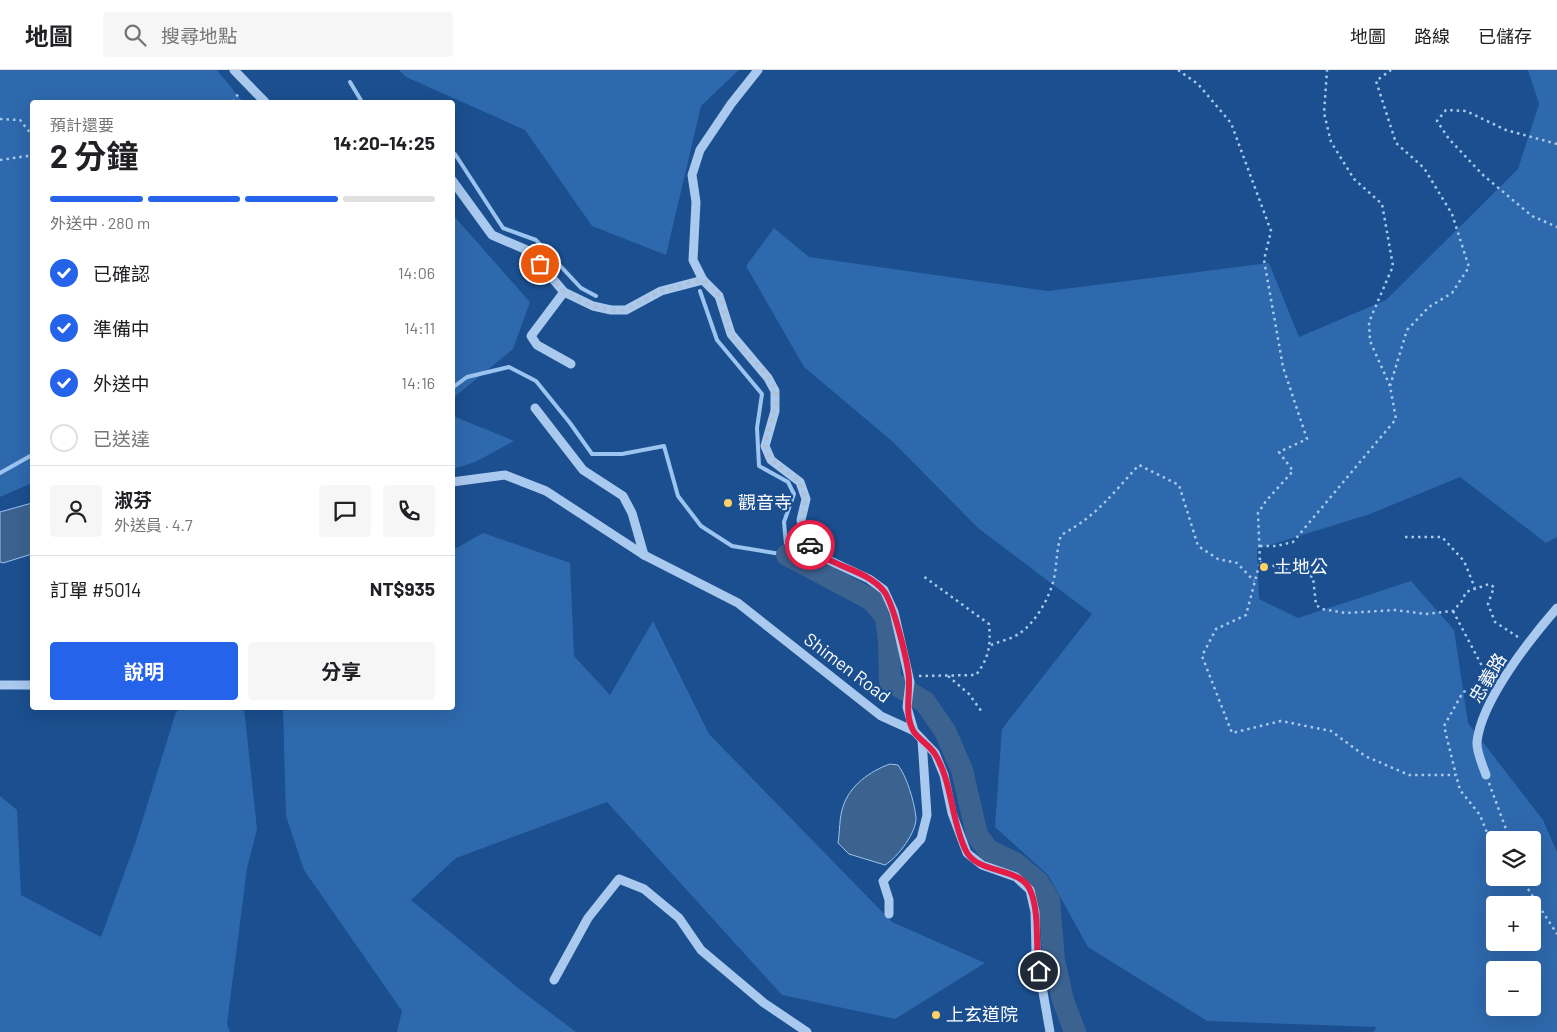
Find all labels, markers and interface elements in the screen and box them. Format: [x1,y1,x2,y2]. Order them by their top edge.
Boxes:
search box [103,12,453,57]
text: 地圖 [25,21,73,50]
icon: search [121,21,149,49]
text: 搜尋地點 [161,24,237,47]
text: 地圖 [1350,25,1386,47]
text: 路線 [1414,25,1450,47]
text: 已儲存 [1478,25,1532,47]
text: 預計還要 [50,115,114,134]
text: 14:20–14:25 [333,131,435,154]
text: 2 分鐘 [50,136,138,174]
text: 外送中 · 280 m [50,213,150,232]
pin [519,243,561,285]
icon: bag [526,250,554,278]
icon: check [50,259,78,287]
text: 已確認 [93,262,150,285]
text: 14:06 [398,263,435,282]
icon: check [50,314,78,342]
text: 準備中 [93,317,150,340]
text: 14:11 [404,318,435,337]
icon: check [50,369,78,397]
text: 外送中 [93,372,150,395]
text: 14:16 [401,373,435,392]
text: 已送達 [93,427,150,450]
button: person [50,485,102,537]
button: chat [319,485,371,537]
button: phone [383,485,435,537]
text: 淑芬 [114,488,152,511]
place label: 觀音寺 [738,491,792,513]
marker: 觀音寺 [722,497,734,509]
text: 外送員 · 4.7 [114,515,193,534]
courier [785,520,835,570]
icon: car [796,531,824,559]
place label: 土地公 [1274,555,1328,577]
marker: 土地公 [1258,561,1270,573]
text: NT$935 [370,577,435,600]
text: 訂單 #5014 [50,578,141,601]
street label: Shimen Road [800,628,895,707]
button: 說明 [50,642,238,700]
button: 分享 [248,642,435,700]
street label: 忠義路 [1464,649,1510,706]
map controls [1486,831,1541,1016]
button: layers [1486,831,1541,886]
button: + [1486,896,1541,951]
pin [1018,950,1060,992]
icon: home [1025,957,1053,985]
button: − [1486,961,1541,1016]
place label: 上玄道院 [946,1003,1018,1025]
marker: 上玄道院 [930,1009,942,1021]

